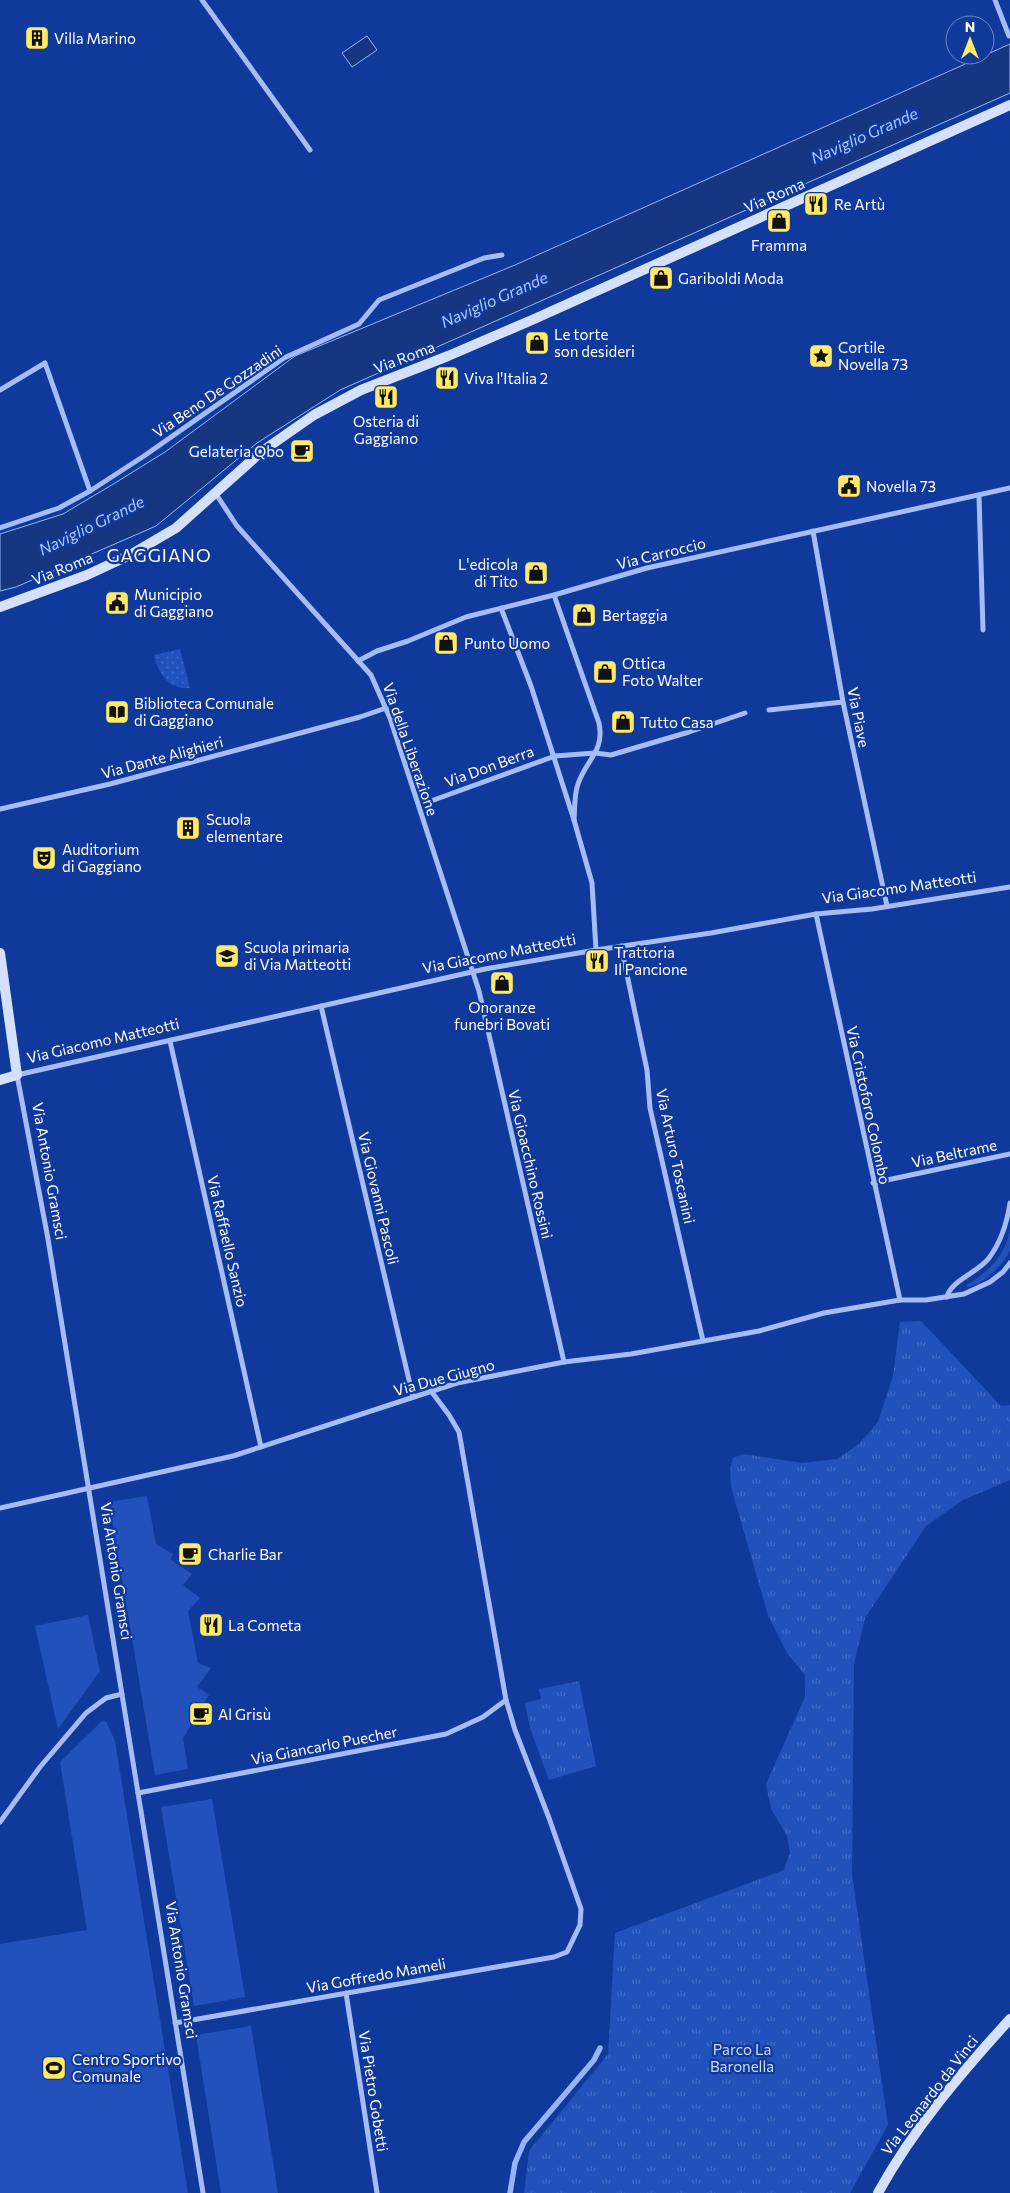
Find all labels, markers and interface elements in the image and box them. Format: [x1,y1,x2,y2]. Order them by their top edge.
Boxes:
north arrow [945,15,995,65]
text: N [965,18,975,35]
building icon: Villa Marino [24,25,50,51]
place label: Villa Marino [54,29,136,47]
water label: Naviglio Grande [808,103,921,167]
street label: Via Roma [741,174,807,216]
restaurant icon: Re Artù [803,191,829,217]
place label: Re Artù [834,195,885,213]
shop icon: Framma [766,208,792,234]
place label: Framma [751,236,807,254]
shop icon: Gariboldi Moda [648,265,674,291]
water label: Naviglio Grande [438,267,551,331]
place label: Gariboldi Moda [678,269,784,287]
place label: Le torte son desideri [554,325,635,360]
shop icon: Le torte son desideri [524,330,550,356]
street label: Via Roma [371,337,437,377]
place label: Cortile Novella 73 [838,338,908,373]
street label: Via Beno De Gozzadini [149,341,285,441]
place icon: Cortile Novella 73 [808,343,834,369]
restaurant icon: Viva l'Italia 2 [434,365,460,391]
place label: Viva l'Italia 2 [464,369,548,387]
restaurant icon: Osteria di Gaggiano [373,384,399,410]
place label: Osteria di Gaggiano [353,412,419,447]
cafe icon: Gelateria Qbo [289,438,315,464]
place label: Gelateria Qbo [189,442,284,460]
public building icon: Novella 73 [836,473,862,499]
place label: Novella 73 [866,477,936,495]
water label: Naviglio Grande [35,491,147,559]
street label: Via Carroccio [615,533,708,573]
district label: GAGGIANO [106,544,212,566]
street label: Via Roma [29,548,95,588]
place label: L'edicola di Tito [458,555,518,590]
shop icon: L'edicola di Tito [523,560,549,586]
place label: Municipio di Gaggiano [134,585,214,620]
public building icon: Municipio di Gaggiano [104,590,130,616]
shop icon: Bertaggia [571,602,597,628]
place label: Bertaggia [602,606,668,624]
shop icon: Punto Uomo [433,630,459,656]
place label: Punto Uomo [464,634,550,652]
place label: Ottica Foto Walter [622,654,703,689]
shop icon: Ottica Foto Walter [592,659,618,685]
street label: Via della Liberazione [380,680,442,818]
street label: Via Piave [844,685,874,749]
place label: Biblioteca Comunale di Gaggiano [134,694,274,729]
library icon: Biblioteca Comunale di Gaggiano [104,699,130,725]
shop icon: Tutto Casa [610,709,636,735]
place label: Tutto Casa [640,713,714,731]
street label: Via Dante Alighieri [99,732,225,782]
street label: Via Don Berra [442,742,536,790]
place label: Scuola elementare [206,810,283,845]
building icon: Scuola elementare [175,815,201,841]
place label: Auditorium di Gaggiano [62,840,142,875]
theatre icon: Auditorium di Gaggiano [31,845,57,871]
street label: Via Giacomo Matteotti [820,867,978,907]
street label: Via Giacomo Matteotti [421,929,577,977]
place label: Scuola primaria di Via Matteotti [244,938,351,973]
school or university icon: Scuola primaria di Via Matteotti [214,943,240,969]
place label: Trattoria Il Pancione [614,943,688,978]
restaurant icon: Trattoria Il Pancione [584,948,610,974]
shop icon: Onoranze funebri Bovati [489,970,515,996]
place label: Onoranze funebri Bovati [454,998,550,1033]
street label: Via Giacomo Matteotti [25,1014,181,1066]
street label: Via Cristoforo Colombo [843,1024,895,1186]
street label: Via Arturo Toscanini [653,1087,699,1225]
street label: Via Gioacchino Rossini [505,1088,557,1240]
street label: Via Antonio Gramsci [29,1101,71,1241]
street label: Via Giovanni Pascoli [355,1130,403,1266]
street label: Via Beltrame [910,1135,999,1171]
street label: Via Raffaello Sanzio [204,1173,252,1309]
street label: Via Due Giugno [391,1355,497,1399]
street label: Via Antonio Gramsci [97,1501,137,1641]
cafe icon: Charlie Bar [177,1541,203,1567]
place label: Charlie Bar [208,1545,283,1563]
restaurant icon: La Cometa [198,1612,224,1638]
place label: La Cometa [228,1616,301,1634]
cafe icon: Al Grisù [188,1701,214,1727]
place label: Al Grisù [218,1705,271,1723]
street label: Via Giancarlo Puecher [249,1722,399,1768]
street label: Via Antonio Gramsci [162,1900,202,2040]
street label: Via Goffredo Mameli [305,1954,447,1996]
street label: Via Pietro Gobetti [356,2029,392,2153]
street label: Via Leonardo da Vinci [877,2032,981,2158]
park label: Parco La Baronella [710,2040,774,2075]
place label: Centro Sportivo Comunale [72,2050,182,2085]
sports icon: Centro Sportivo Comunale [41,2055,67,2081]

